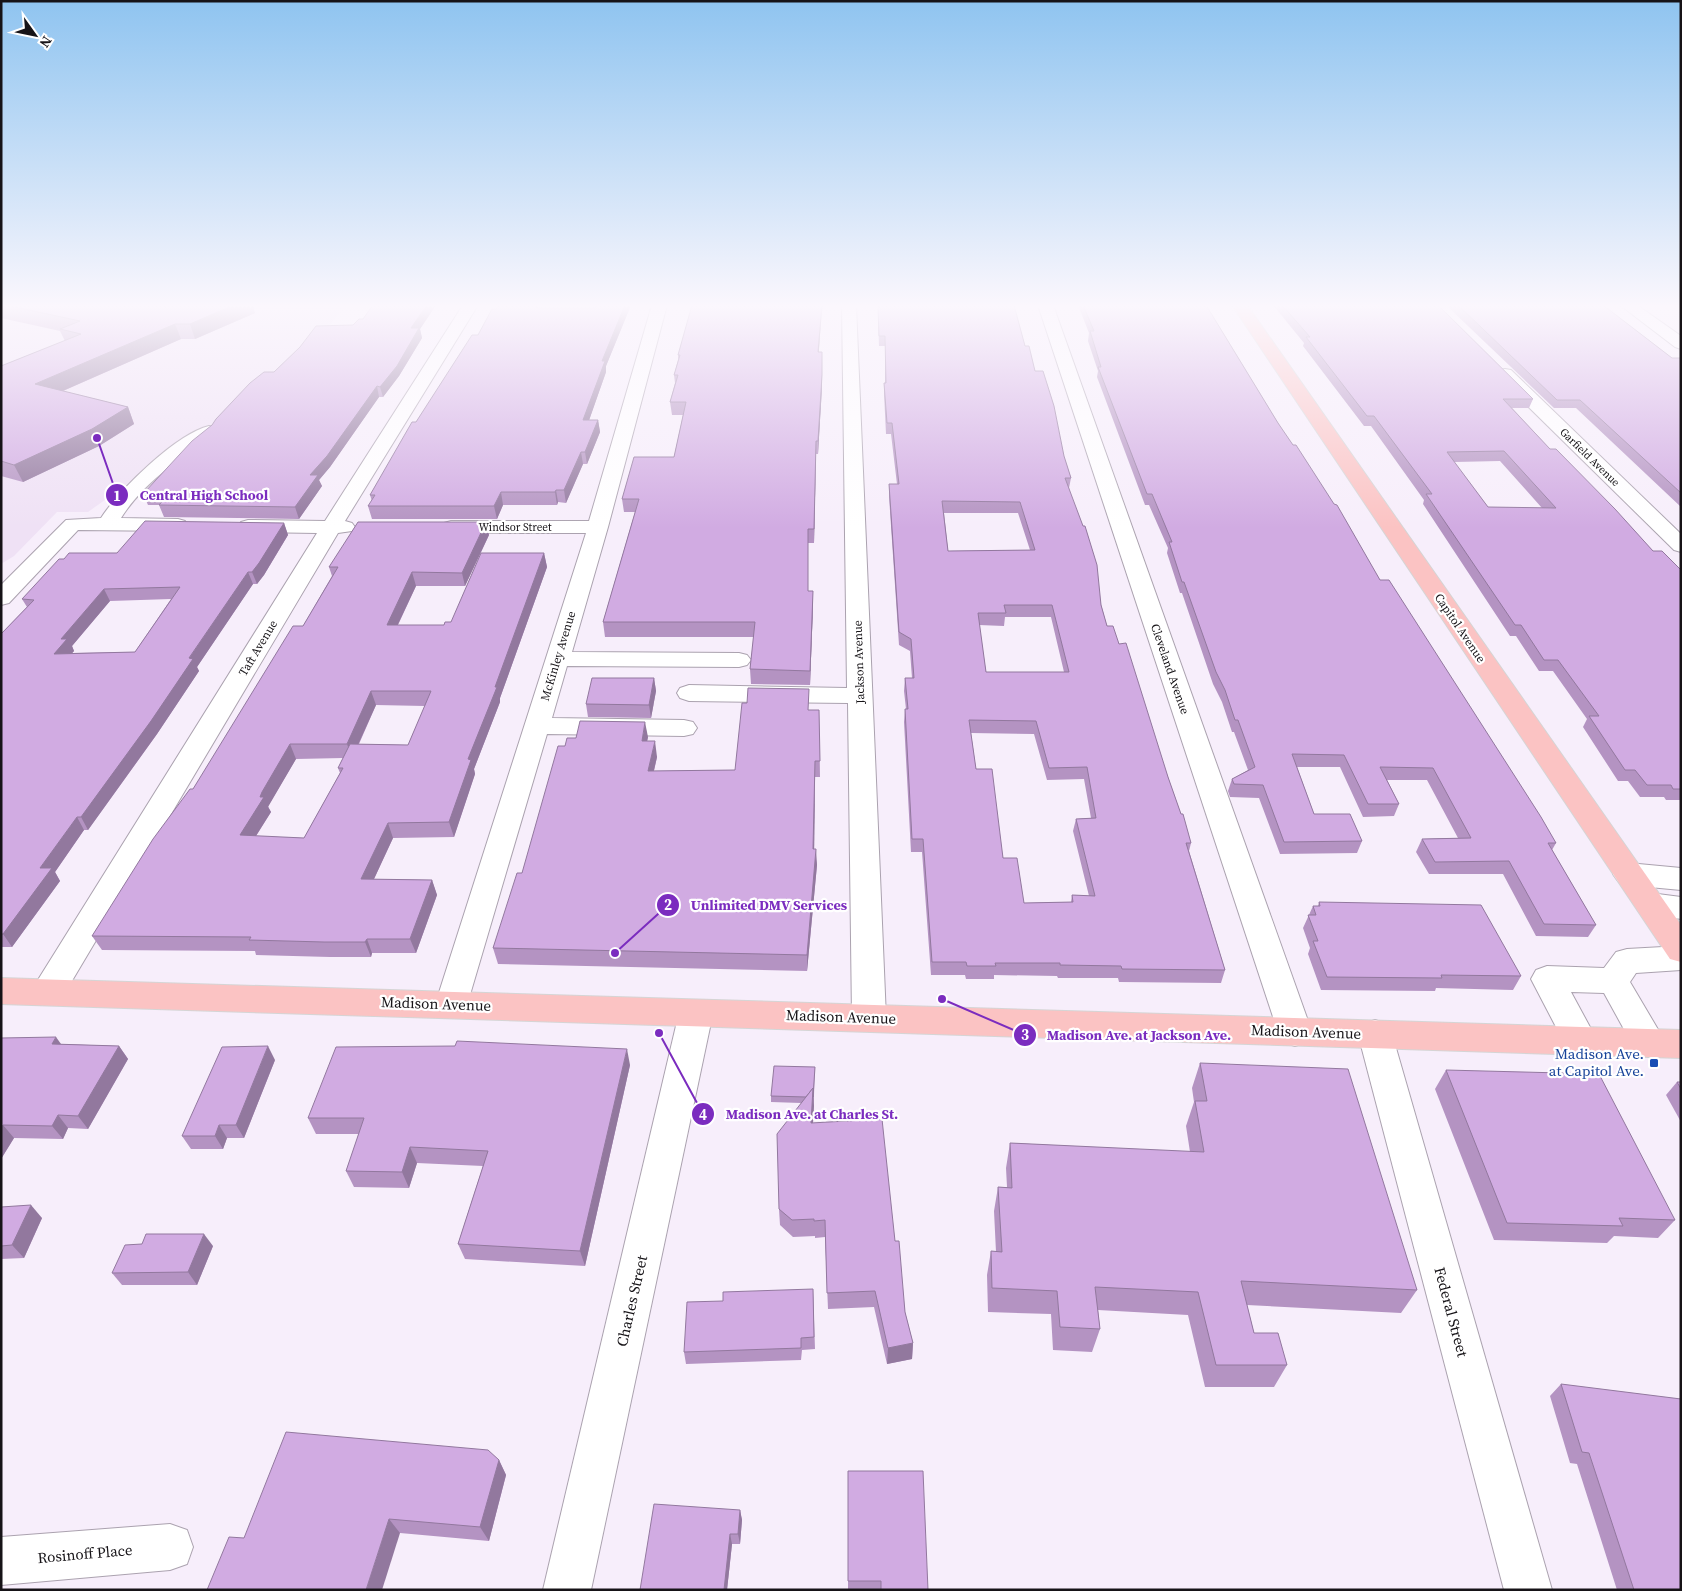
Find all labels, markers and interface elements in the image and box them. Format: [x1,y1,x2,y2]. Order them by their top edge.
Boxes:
north arrow [10,10,60,60]
text: N [35,32,57,52]
street label: Garfield Avenue [1556,425,1623,490]
callout: Central High School [104,481,278,510]
text: 1 [113,485,121,506]
text: Central High School [140,485,269,505]
street label: Windsor Street [479,520,552,535]
street label: Capitol Avenue [1431,590,1489,666]
street label: McKinley Avenue [537,609,579,703]
street label: Taft Avenue [235,617,281,679]
street label: Jackson Avenue [850,620,868,705]
street label: Cleveland Avenue [1147,622,1193,716]
callout: Unlimited DMV Services [656,891,857,920]
text: 2 [664,894,672,915]
text: Unlimited DMV Services [691,895,848,915]
street label: Madison Avenue [380,991,492,1016]
street label: Madison Avenue [785,1004,897,1029]
street label: Madison Avenue [1250,1019,1362,1044]
callout: Madison Ave. at Jackson Ave. [1012,1020,1241,1049]
text: 3 [1021,1024,1029,1045]
text: Madison Ave. at Jackson Ave. [1047,1025,1231,1045]
place label: Madison Ave. at Capitol Ave. [1549,1043,1644,1081]
marker: Madison Ave. at Capitol Ave. [1648,1057,1660,1069]
callout: Madison Ave. at Charles St. [690,1100,908,1129]
text: 4 [699,1104,707,1125]
text: Madison Ave. at Charles St. [726,1104,898,1124]
street label: Charles Street [611,1253,652,1349]
street label: Federal Street [1429,1265,1474,1359]
street label: Rosinoff Place [37,1539,134,1568]

